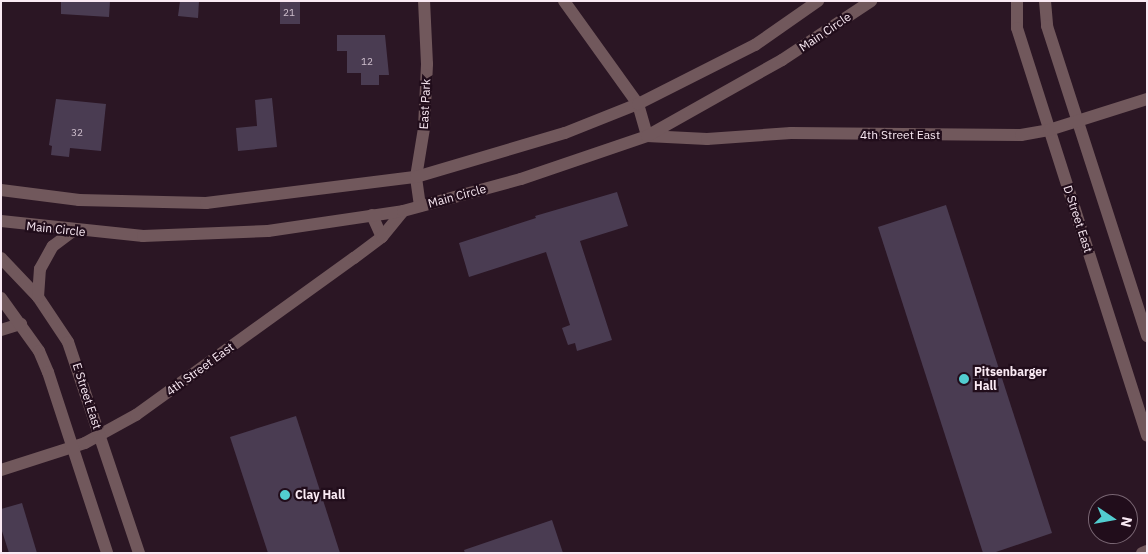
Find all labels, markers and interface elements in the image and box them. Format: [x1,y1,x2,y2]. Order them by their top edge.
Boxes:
house number: 21 [283,7,295,19]
street label: Main Circle [796,9,854,55]
house number: 12 [361,56,373,68]
street label: East Park [416,78,434,130]
house number: 32 [71,127,83,139]
street label: 4th Street East [860,128,940,142]
street label: Main Circle [426,181,488,211]
street label: D Street East [1060,183,1096,255]
street label: Main Circle [26,219,86,239]
street label: 4th Street East [163,340,237,398]
street label: E Street East [69,361,105,431]
place label: Pitsenbarger Hall [974,365,1047,393]
marker: Pitsenbarger Hall [958,373,970,385]
place label: Clay Hall [295,488,345,502]
marker: Clay Hall [279,489,291,501]
north arrow [1088,494,1138,544]
text: N [1117,515,1137,529]

